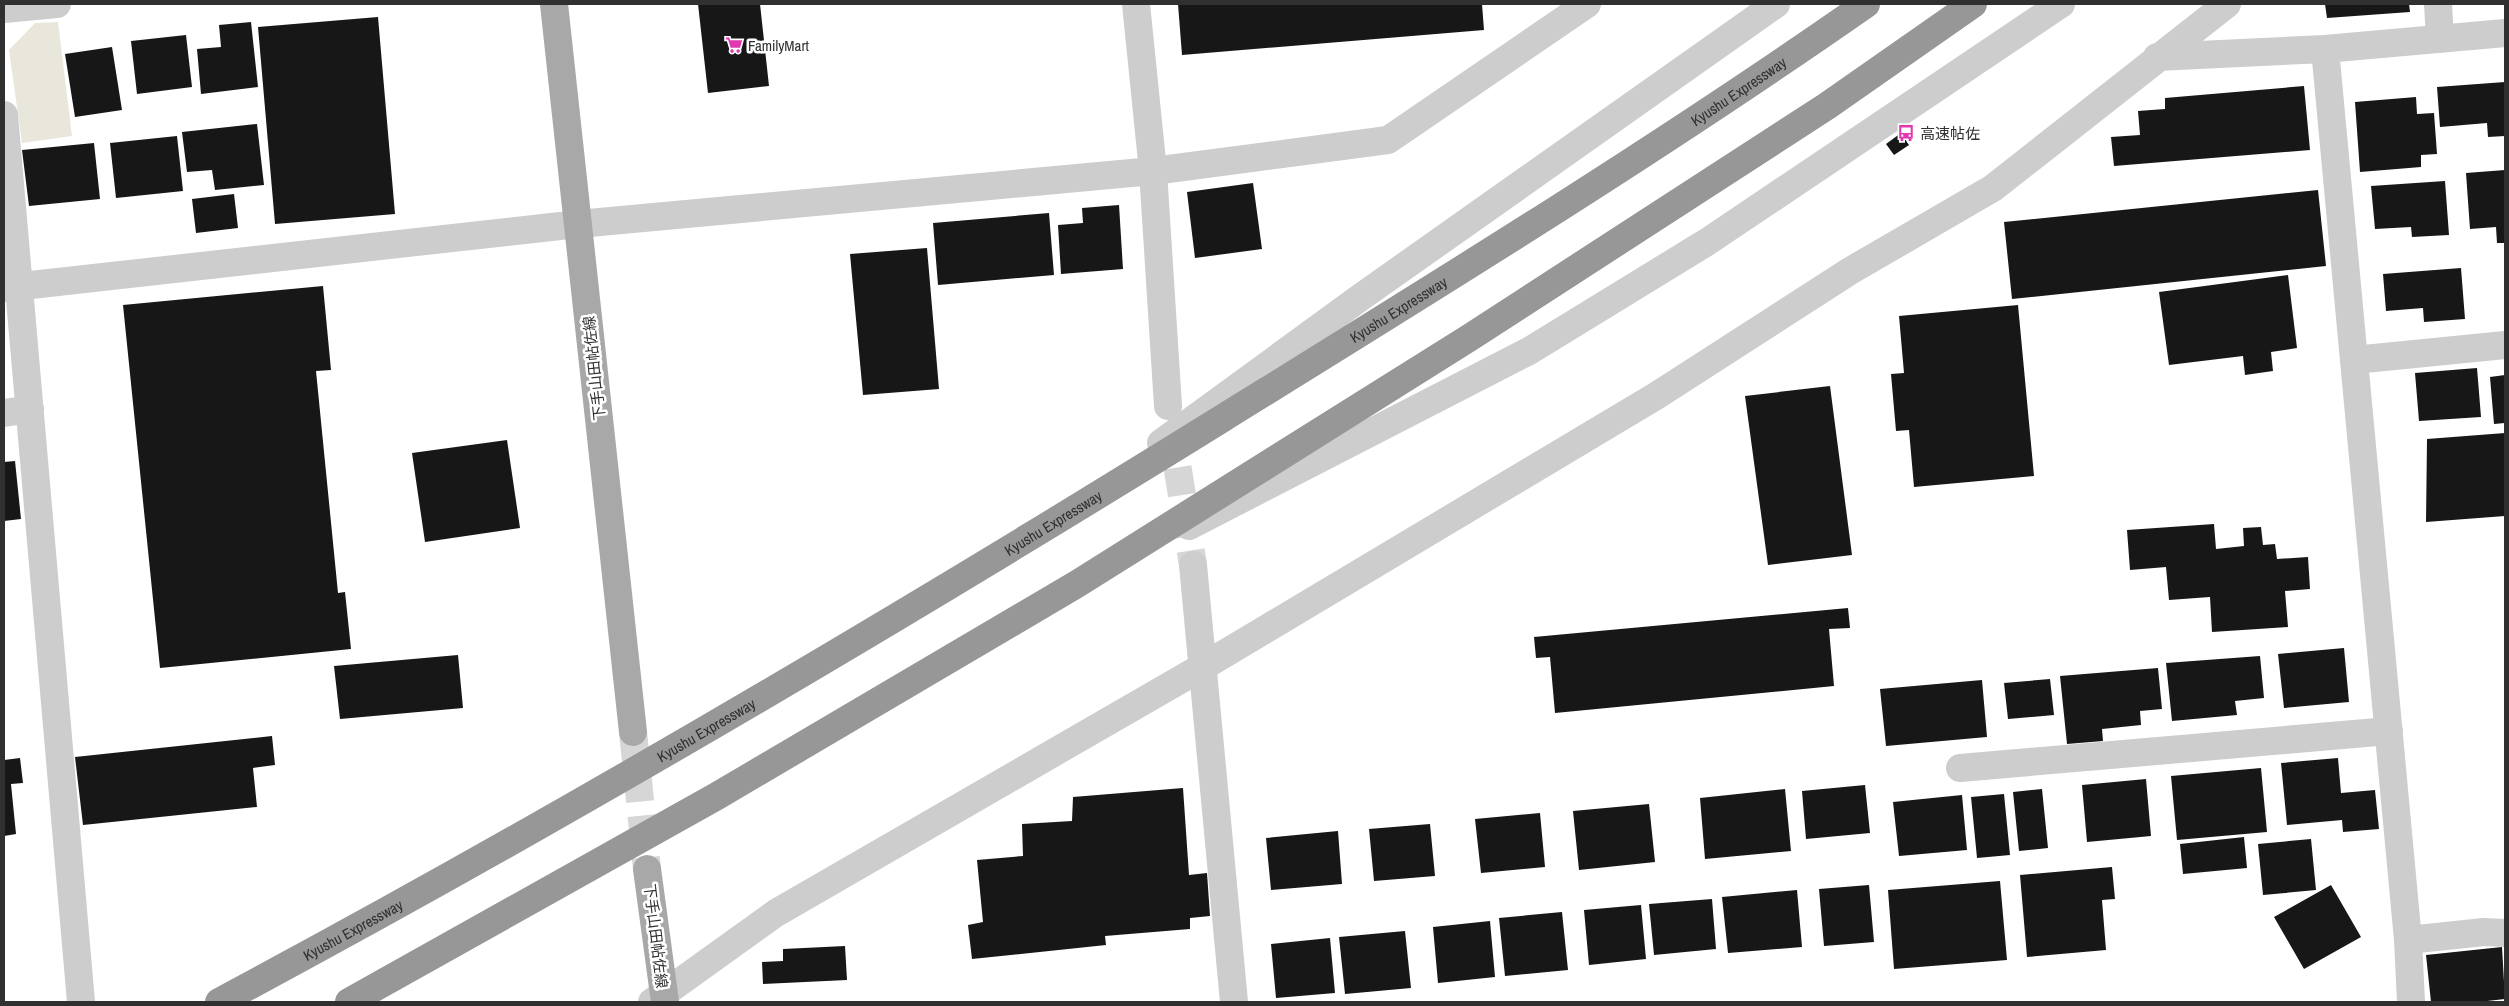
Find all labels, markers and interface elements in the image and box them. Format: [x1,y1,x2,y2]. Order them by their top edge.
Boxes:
supermarket icon: FamilyMart [724,35,744,55]
place label: FamilyMart [748,35,809,56]
street label: Kyushu Expressway [1686,51,1791,130]
bus stop icon: 高速帖佐 [1896,123,1916,143]
place label: 高速帖佐 [1920,123,1980,144]
street label: Kyushu Expressway [1346,270,1452,347]
street label: 下手山田帖佐線 [578,315,610,421]
street label: Kyushu Expressway [1000,484,1106,560]
street label: Kyushu Expressway [653,692,760,767]
street label: 下手山田帖佐線 [639,883,673,989]
street label: Kyushu Expressway [299,893,407,965]

